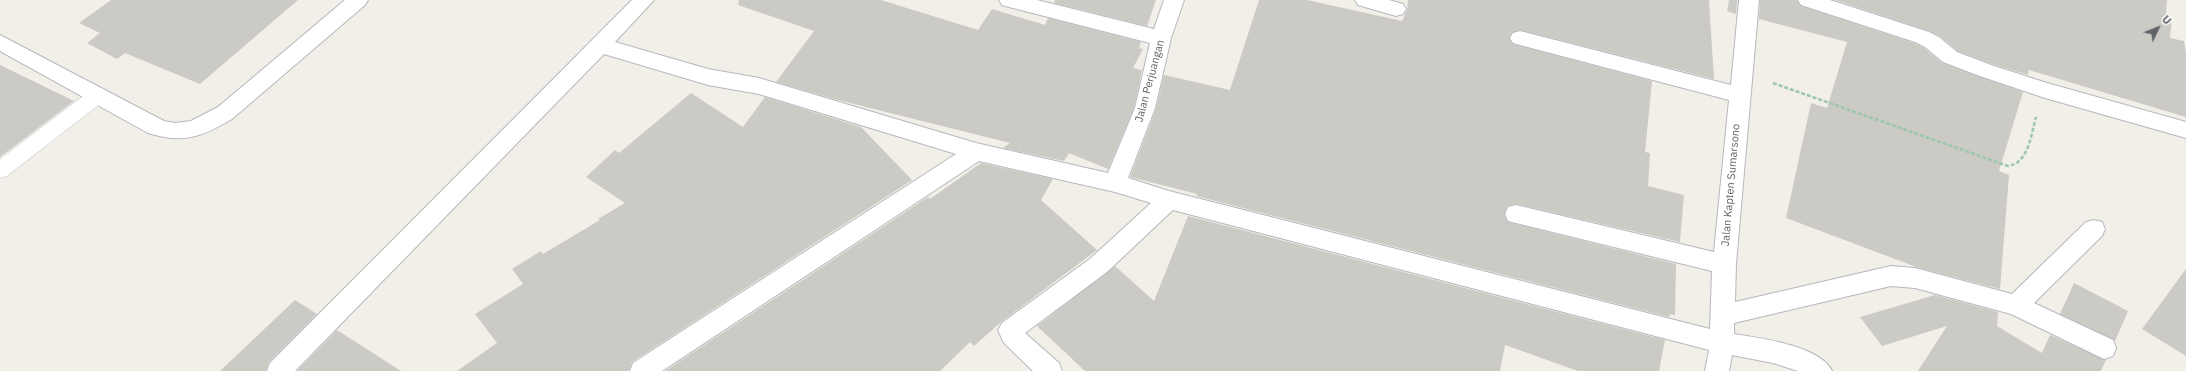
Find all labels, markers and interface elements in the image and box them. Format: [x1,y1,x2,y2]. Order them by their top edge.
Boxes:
north arrow [2138,8,2178,48]
text: U [2159,12,2174,27]
street label: Jalan Perjuangan [1133,38,1167,124]
street label: Jalan Kapten Sumarsono [1719,123,1743,247]

